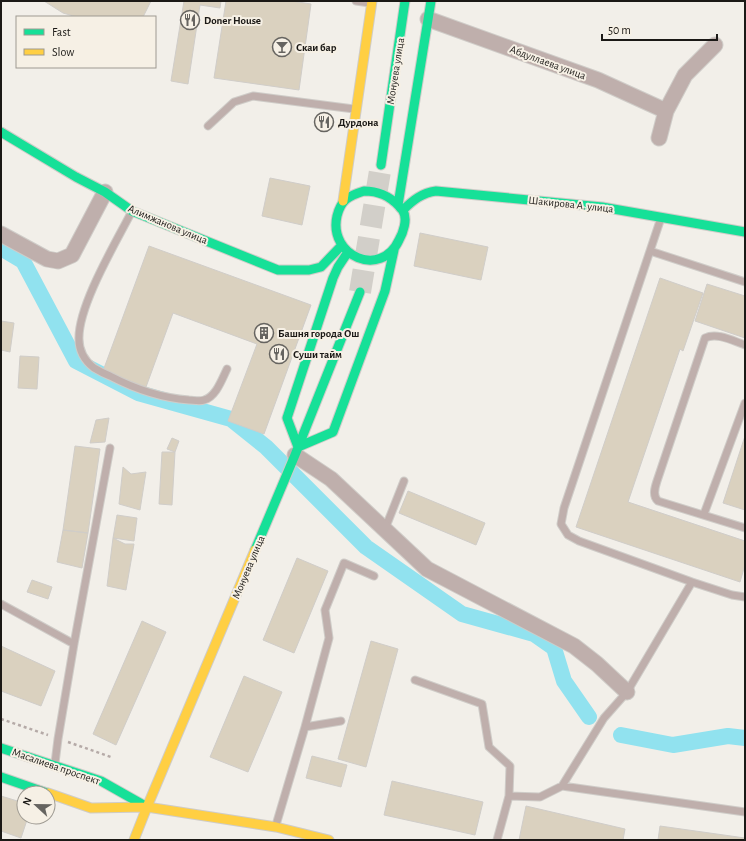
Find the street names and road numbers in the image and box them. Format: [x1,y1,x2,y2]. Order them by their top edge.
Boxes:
street label: Монуева улица [385,37,406,105]
street label: Абдуллаева улица [508,44,587,81]
street label: Шакирова А. улица [528,195,614,214]
street label: Алимжанова улица [127,203,209,246]
street label: Монуева улица [230,534,267,600]
street label: Масалиева проспект [11,746,101,787]

